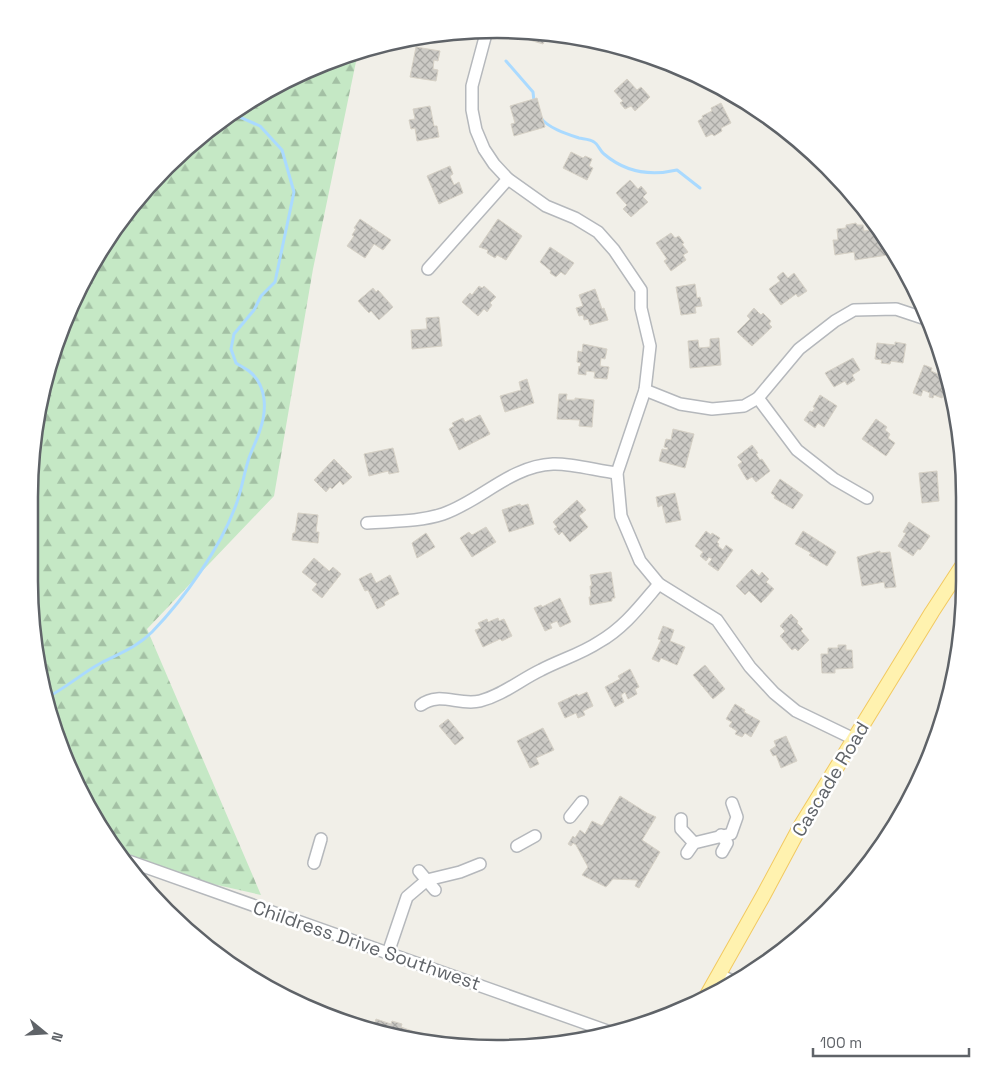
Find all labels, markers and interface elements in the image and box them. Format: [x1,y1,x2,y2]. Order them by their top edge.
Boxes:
street label: Cascade Road [786,717,875,841]
street label: Childress Drive Southwest [250,895,484,996]
north arrow [20,1008,70,1058]
scale bar [813,1026,969,1058]
text: N [47,1030,67,1044]
text: 100 m [820,1033,862,1052]

